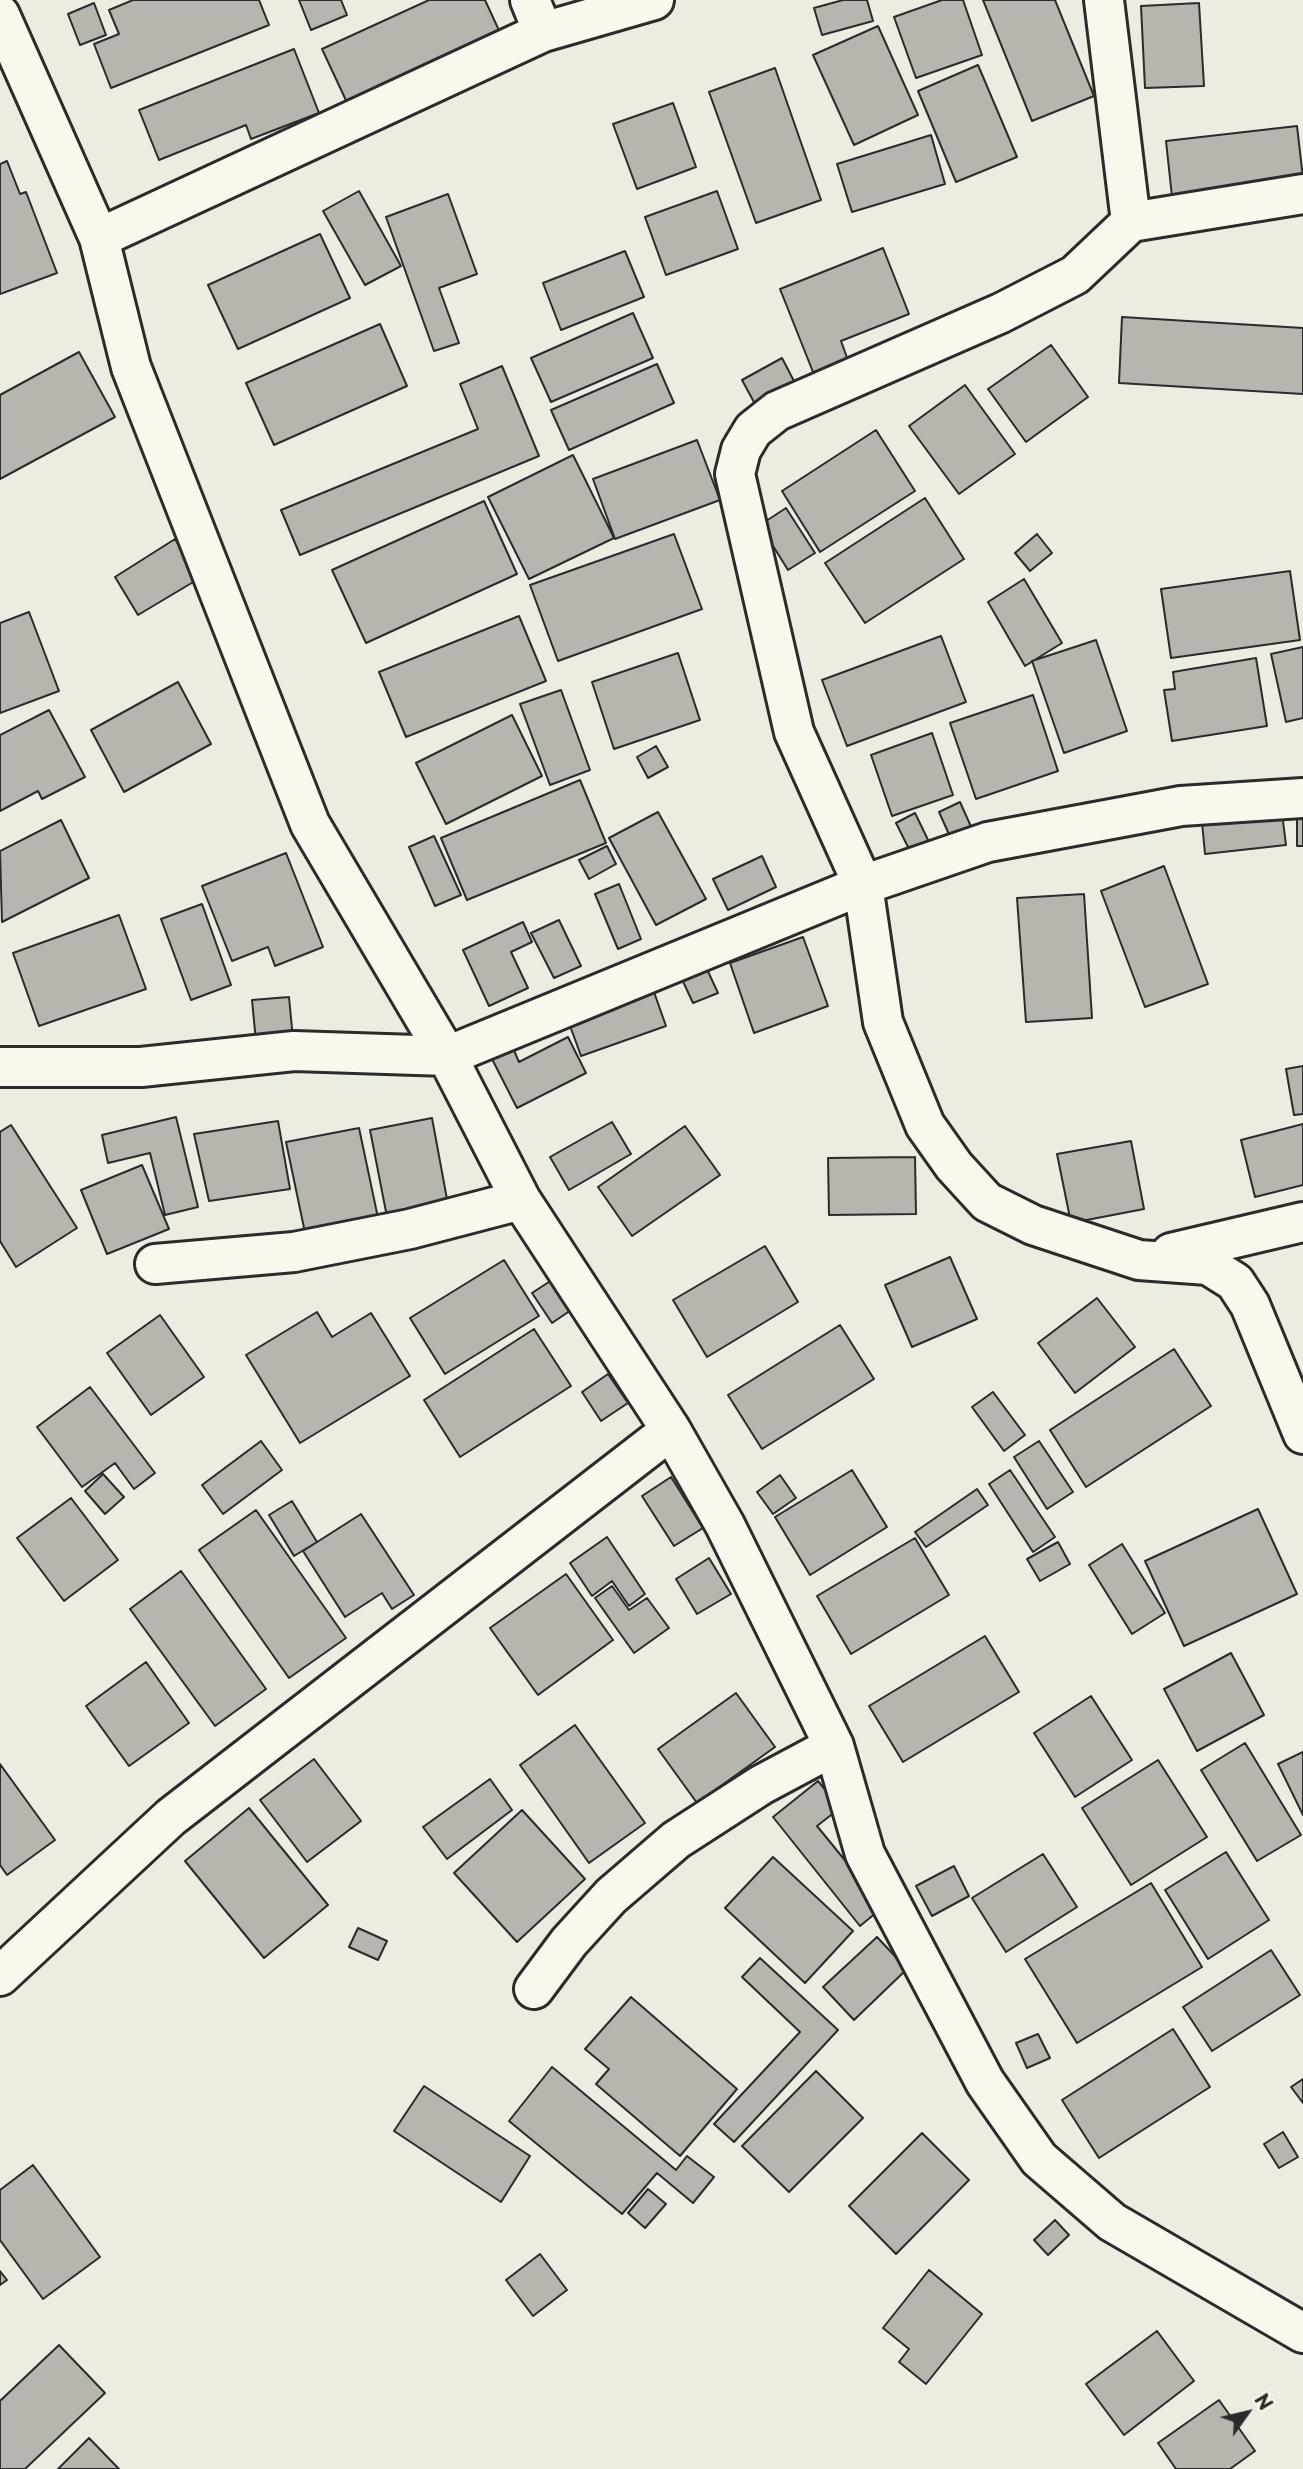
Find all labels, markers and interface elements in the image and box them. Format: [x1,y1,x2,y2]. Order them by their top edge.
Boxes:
north arrow [1212,2378,1282,2448]
text: N [1249,2387,1280,2415]

